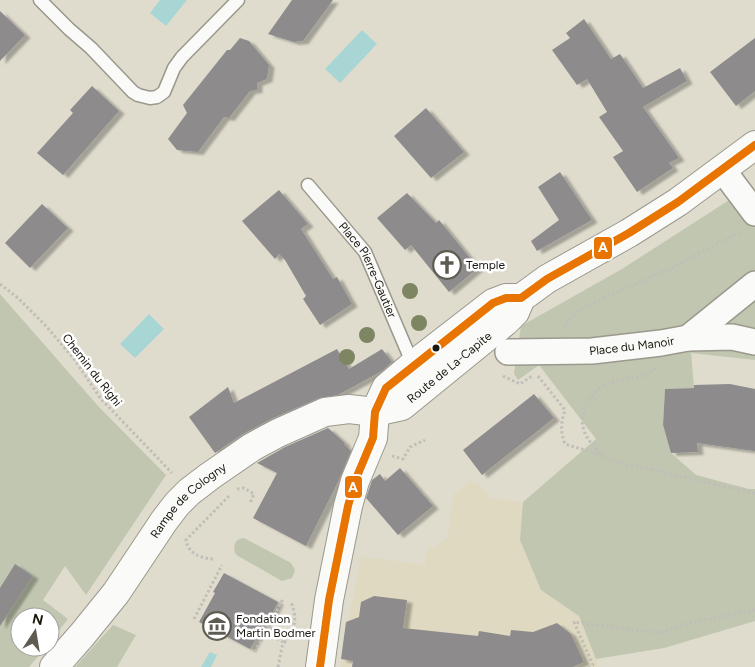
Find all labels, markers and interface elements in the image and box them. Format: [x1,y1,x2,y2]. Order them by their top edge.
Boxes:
street label: Place Pierre-Gautier [336,219,399,320]
line badge: A [593,236,613,260]
text: A [598,239,608,256]
church icon: Temple [432,250,462,280]
place label: Temple [466,258,505,272]
street label: Route de La-Capite [404,329,495,406]
street label: Chemin du Righi [59,331,125,409]
street label: Place du Manoir [589,334,675,358]
unlabelled marker [431,343,441,353]
street label: Rampe de Cologny [148,459,230,541]
line badge: A [344,475,363,499]
text: A [348,479,358,496]
north arrow [10,607,60,657]
text: N [31,610,45,629]
museum icon: Fondation Martin Bodmer [202,611,232,641]
place label: Fondation Martin Bodmer [236,612,315,640]

